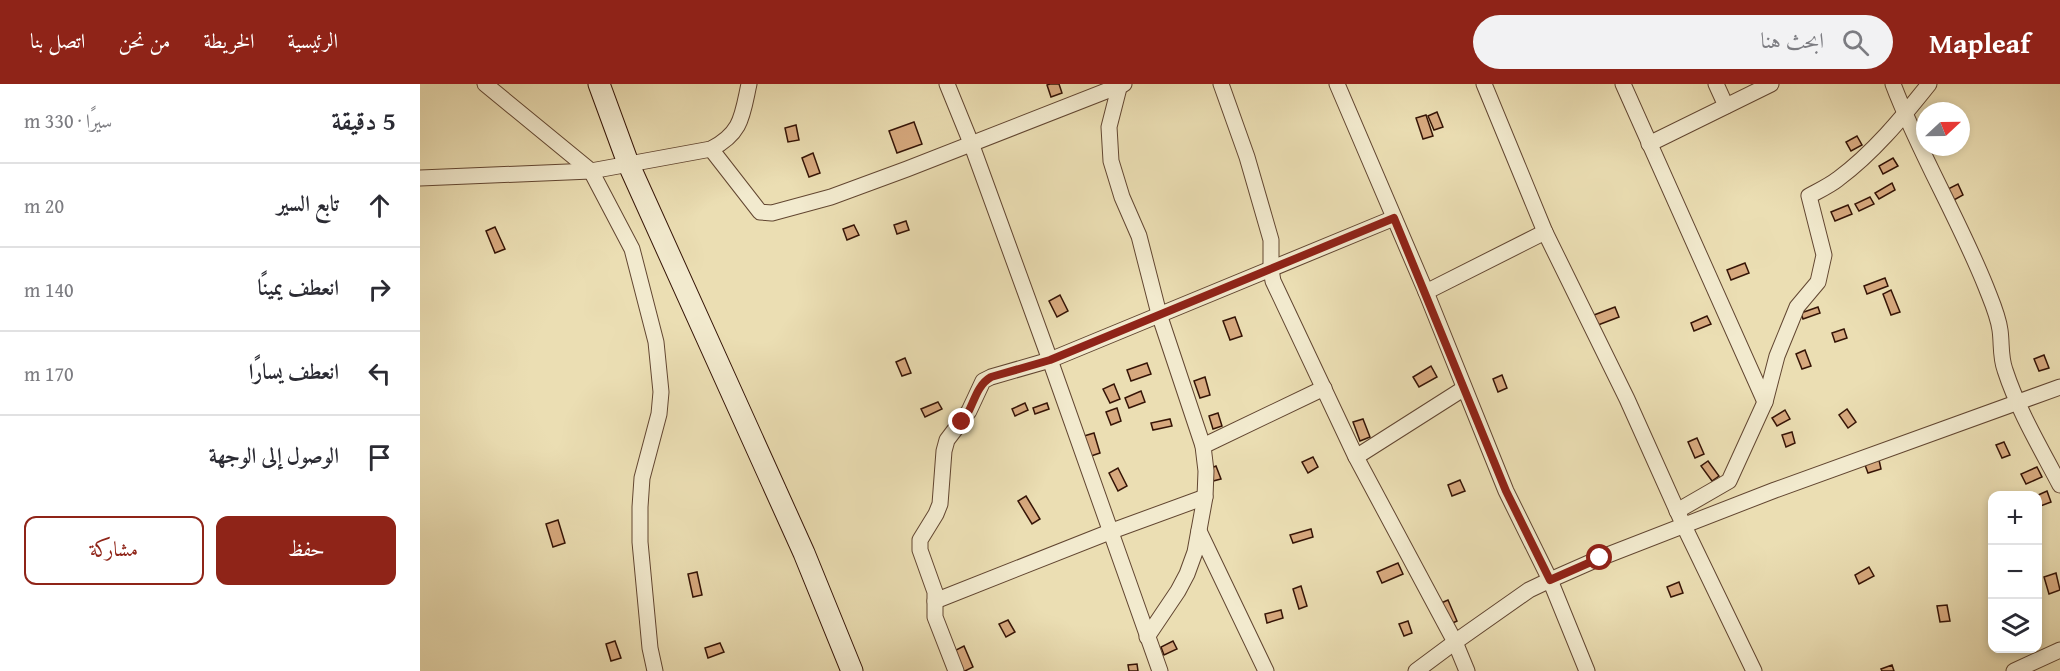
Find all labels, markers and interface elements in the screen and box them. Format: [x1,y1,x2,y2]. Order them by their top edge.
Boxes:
search box [1473,15,1893,69]
text: Mapleaf [1929,22,2030,63]
text: ابحث هنا [1761,24,1824,56]
text: اتصل بنا [30,25,85,56]
text: من نحن [118,25,171,56]
text: الخريطة [204,25,255,56]
text: الرئيسية [288,25,338,56]
icon: search [1839,26,1872,59]
text: 5 دقيقة [331,101,396,140]
north arrow [1916,102,1970,156]
text: سيرًا · 330 m [24,106,112,135]
text: تابع السير [277,187,339,219]
icon: ahead [363,189,396,222]
text: 20 m [24,191,64,220]
text: انعطف يمينًا [258,271,339,303]
icon: right [363,273,396,306]
text: 140 m [24,275,74,304]
text: انعطف يسارًا [249,355,339,387]
icon: left [363,357,396,390]
text: 170 m [24,359,74,388]
route end [948,408,974,434]
text: الوصول إلى الوجهة [209,439,339,471]
icon: arrive [363,441,396,474]
map controls [1988,491,2042,653]
button: + [1988,491,2042,545]
button: مشاركة [24,516,204,585]
button: حفظ [216,516,396,585]
route start [1586,544,1612,570]
button: − [1988,545,2042,599]
button: layers [1988,599,2042,653]

